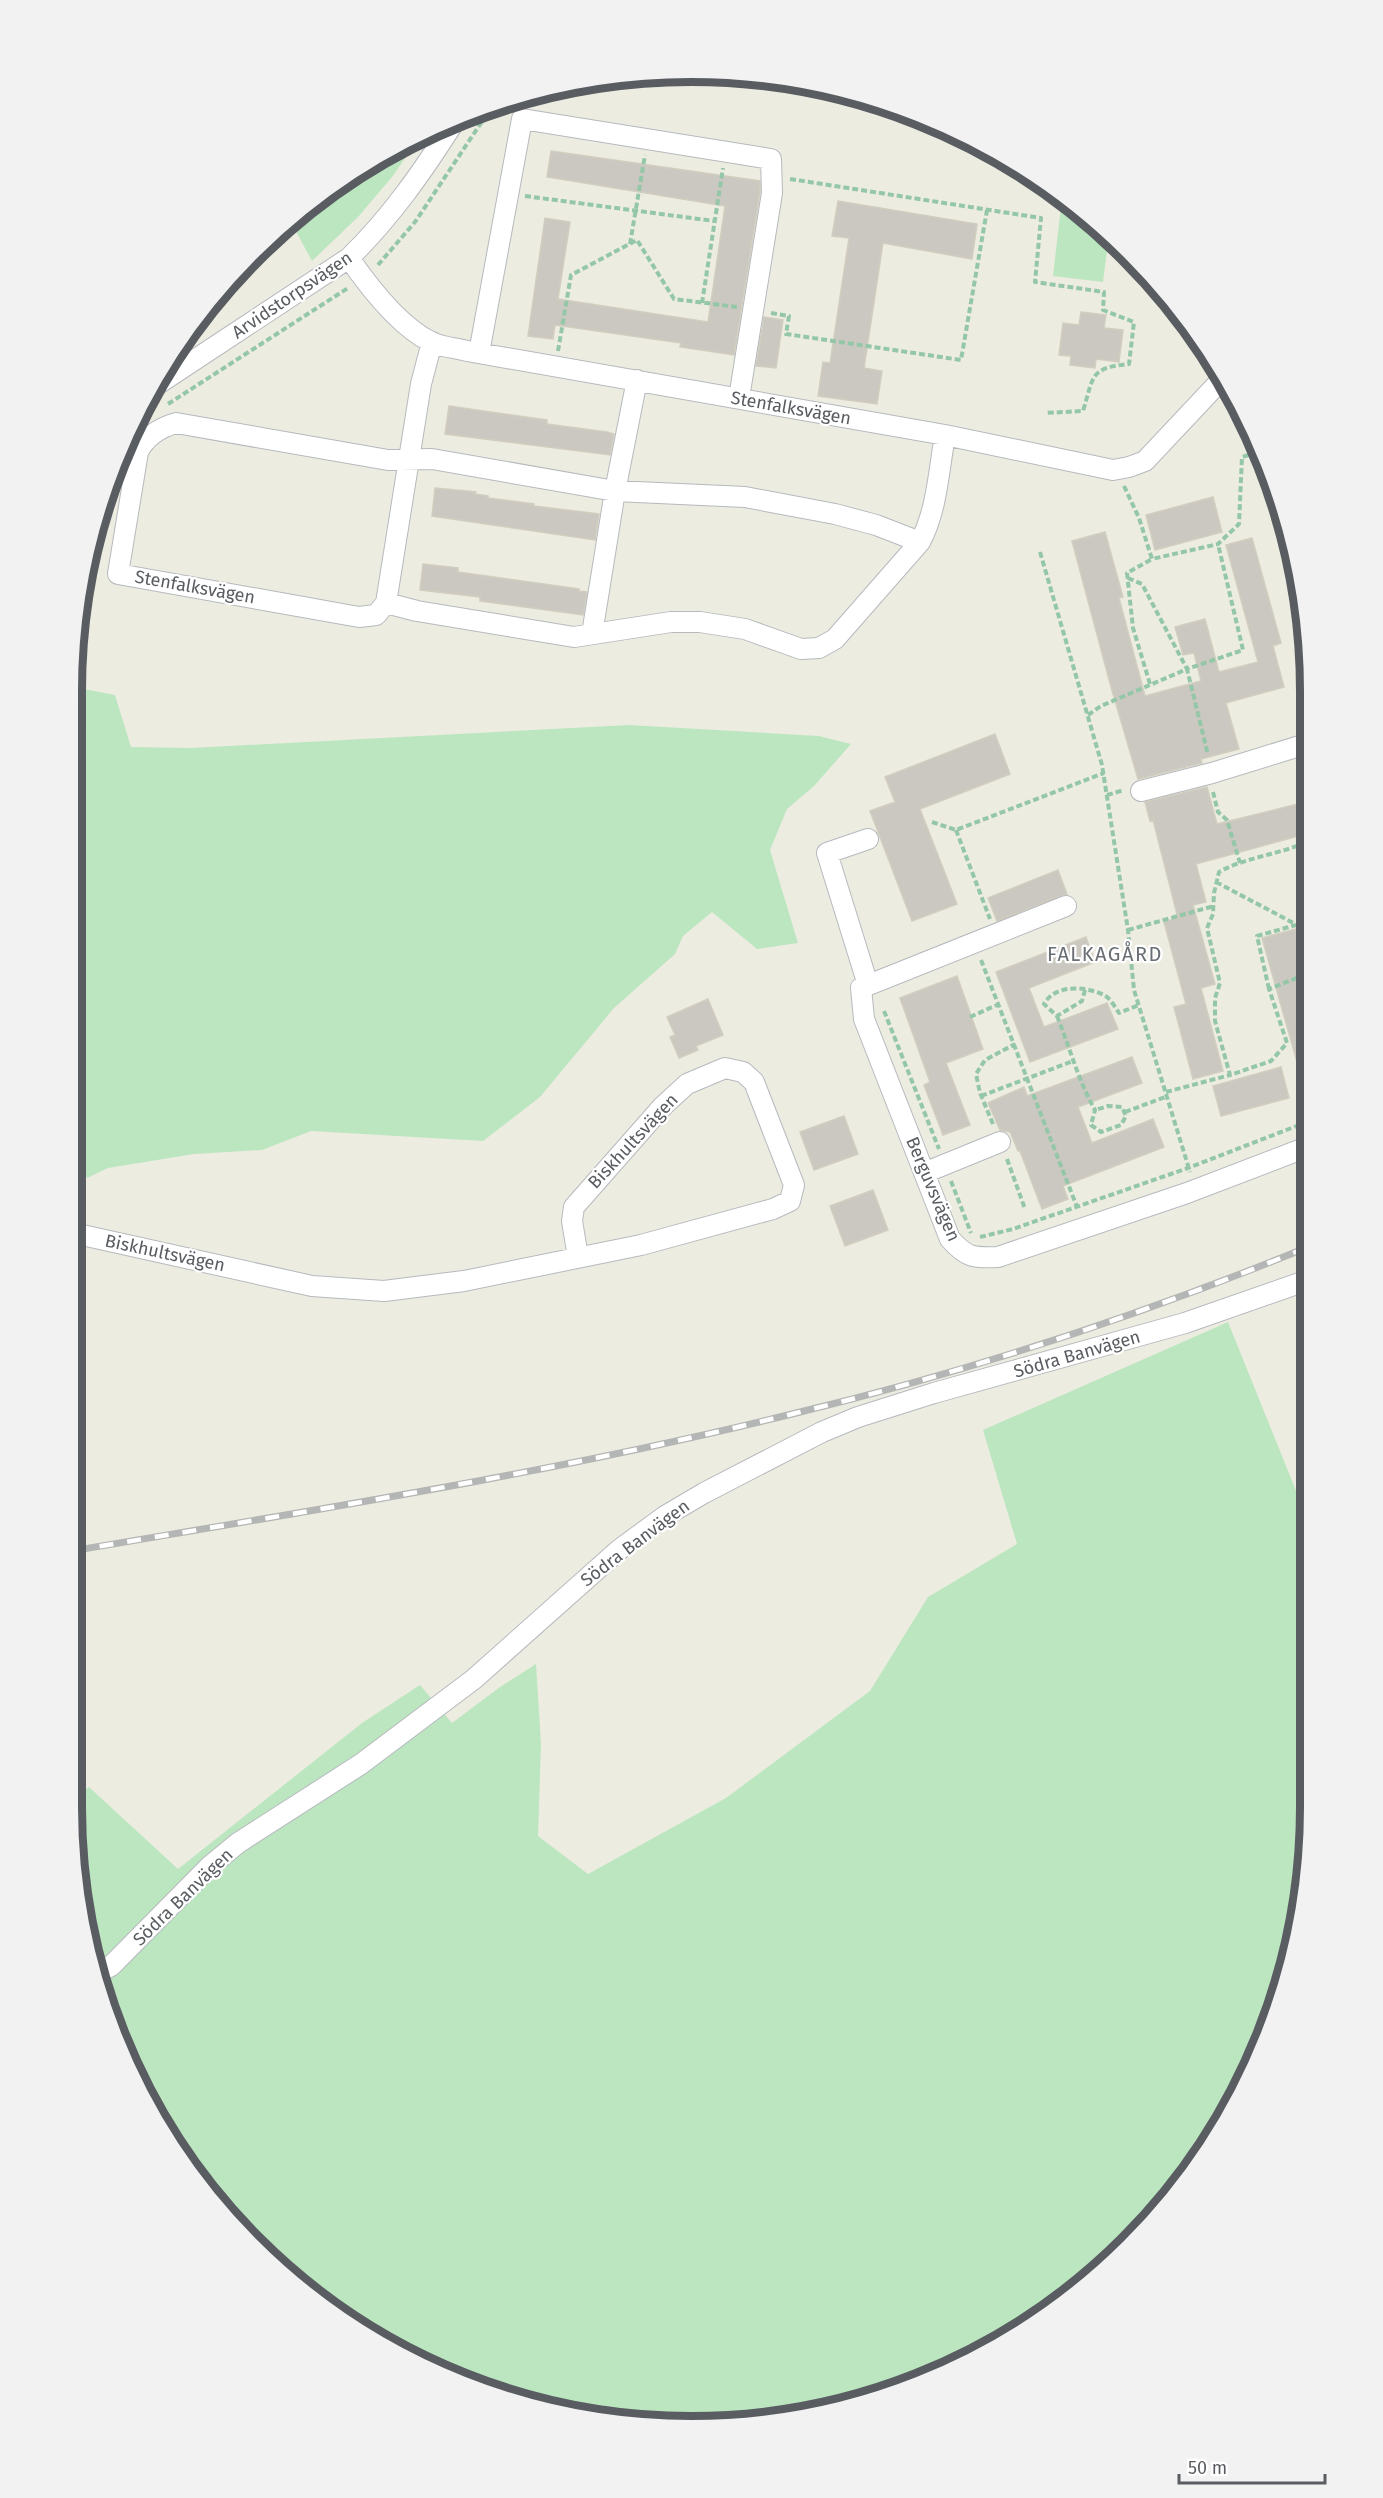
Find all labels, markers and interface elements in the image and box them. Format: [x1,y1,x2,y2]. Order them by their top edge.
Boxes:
street label: Arvidstorpsvägen [228,247,356,343]
street label: Stenfalksvägen [729,387,853,429]
street label: Stenfalksvägen [133,566,257,608]
district label: FALKAGÅRD [1047,941,1163,966]
street label: Biskhultsvägen [583,1089,683,1193]
street label: Berguvsvägen [901,1133,965,1245]
street label: Biskhultsvägen [103,1230,227,1276]
street label: Södra Banvägen [1011,1325,1143,1383]
street label: Södra Banvägen [576,1495,694,1591]
street label: Södra Banvägen [128,1844,238,1950]
scale bar [1179,2447,1324,2485]
text: 50 m [1188,2457,1227,2479]

